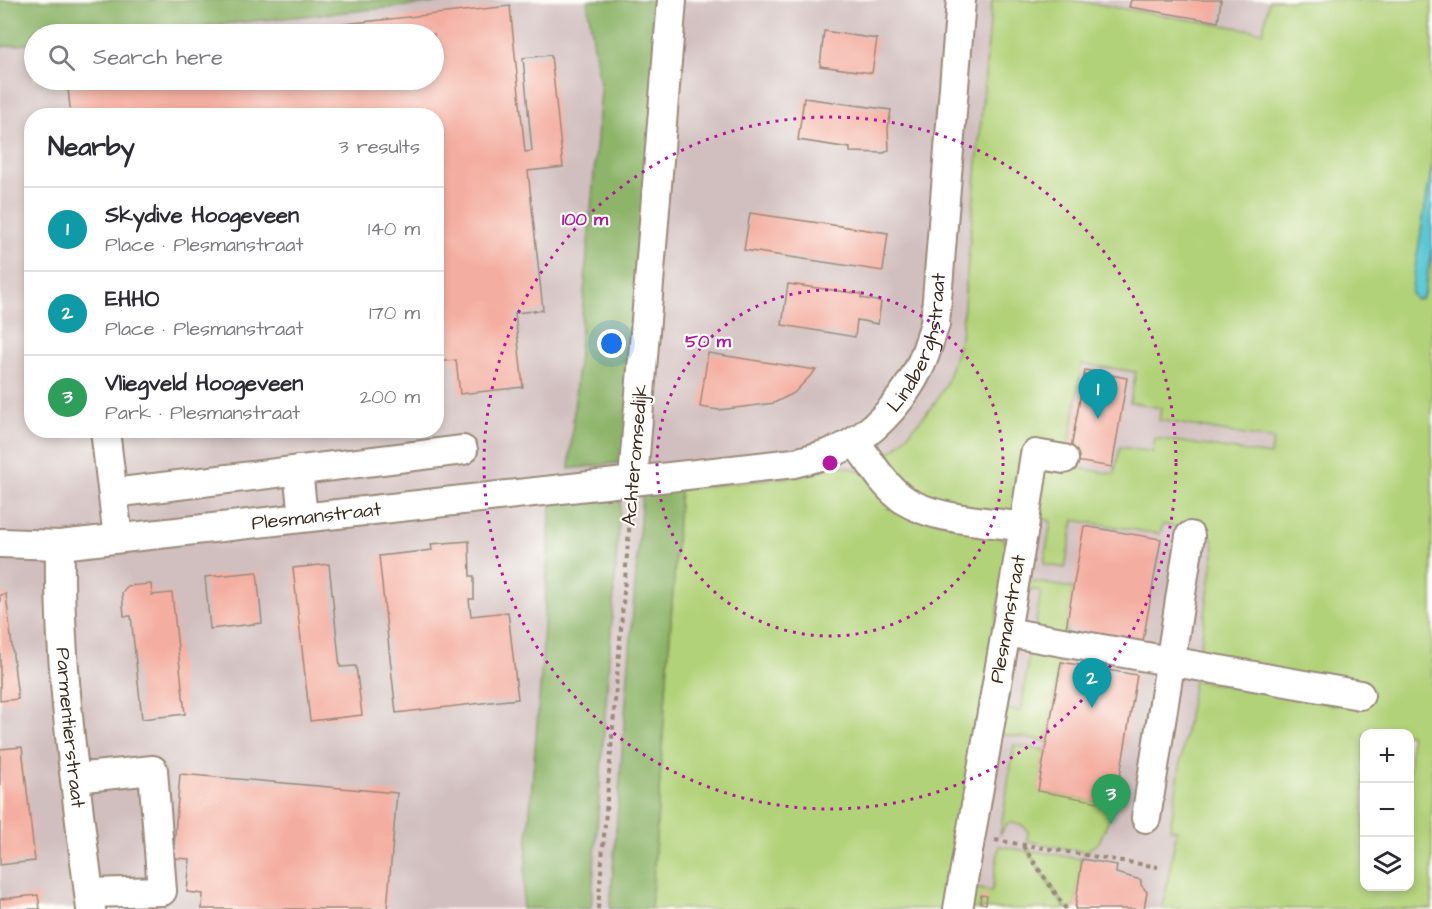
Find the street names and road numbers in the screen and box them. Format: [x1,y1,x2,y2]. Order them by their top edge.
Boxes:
street label: Lindberghstraat [880,272,953,418]
street label: Achteromsedijk [615,383,655,527]
street label: Plesmanstraat [250,495,383,538]
street label: Plesmanstraat [983,553,1033,685]
street label: Parmentierstraat [49,646,92,809]

